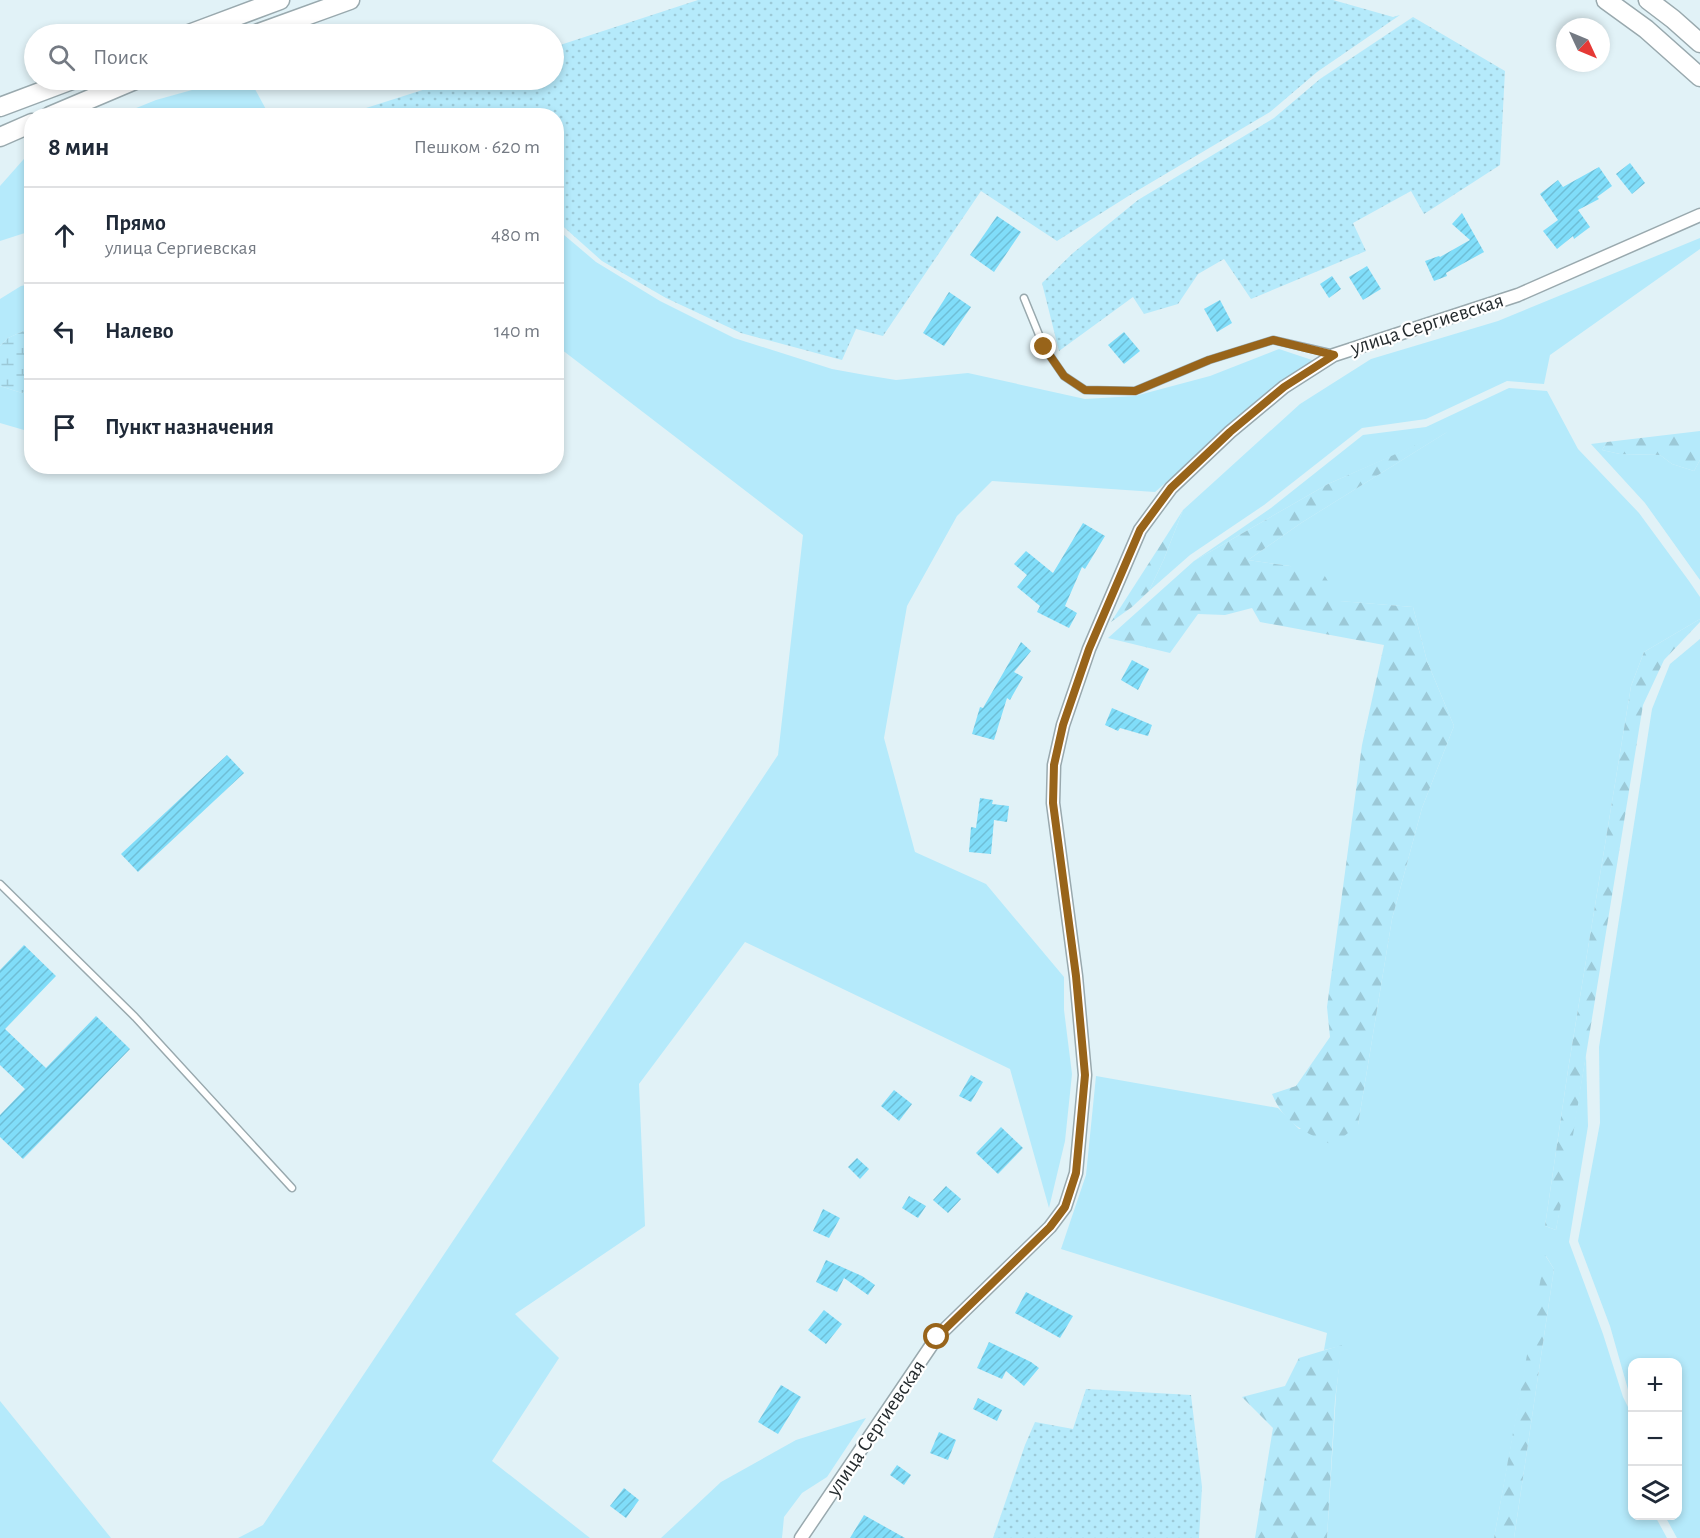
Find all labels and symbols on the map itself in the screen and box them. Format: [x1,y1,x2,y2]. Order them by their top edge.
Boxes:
north arrow [1556,18,1610,72]
street label: улица Сергиевская [1347,289,1506,359]
route end [1030,333,1056,359]
route start [923,1323,949,1349]
street label: улица Сергиевская [822,1356,929,1501]

